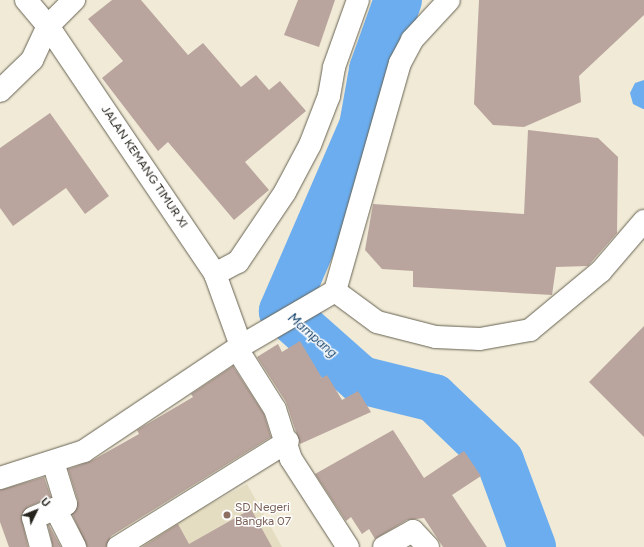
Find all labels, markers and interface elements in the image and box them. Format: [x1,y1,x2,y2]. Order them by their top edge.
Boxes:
street label: JALAN KEMANG TIMUR XI [98,103,190,231]
water label: Mampang [284,310,340,362]
north arrow [16,491,56,531]
text: U [38,495,53,510]
place label: SD Negeri Bangka 07 [235,501,291,529]
marker: SD Negeri Bangka 07 [222,510,232,520]

